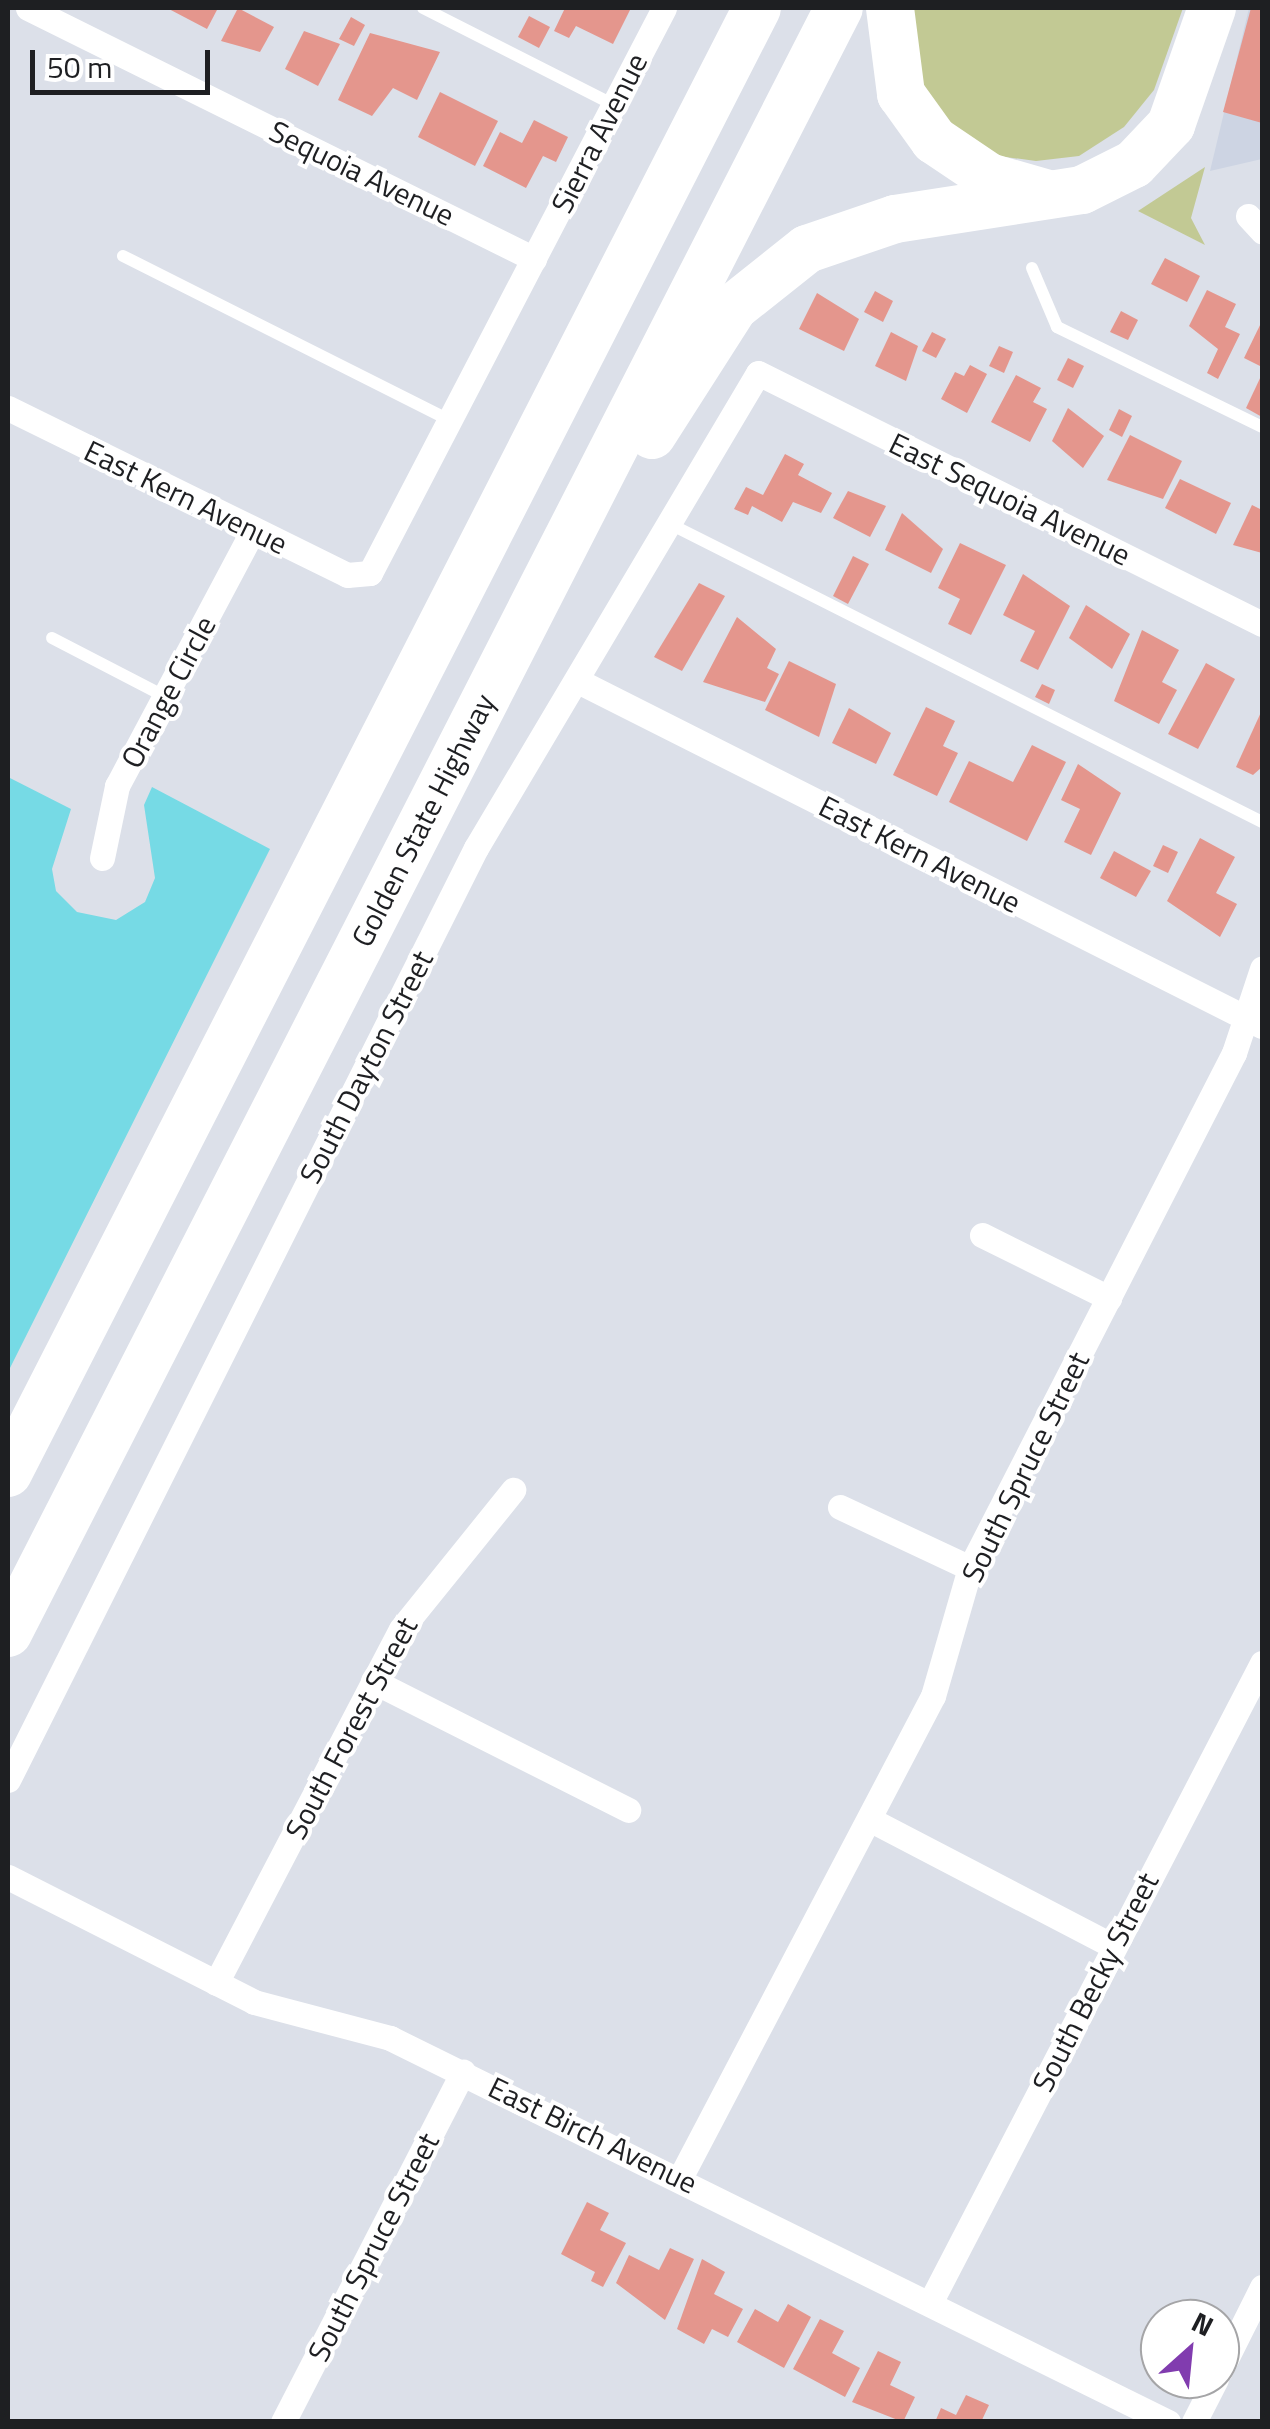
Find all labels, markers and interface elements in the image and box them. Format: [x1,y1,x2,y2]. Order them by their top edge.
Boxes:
scale bar [35,30,215,92]
text: 50 m [47,44,112,90]
street label: Sierra Avenue [543,47,655,219]
street label: Sequoia Avenue [264,113,460,233]
street label: East Sequoia Avenue [884,425,1136,573]
street label: East Kern Avenue [79,432,293,562]
street label: Orange Circle [113,610,223,774]
street label: Golden State Highway [344,687,502,953]
street label: East Kern Avenue [813,788,1027,920]
street label: South Dayton Street [292,945,440,1189]
street label: South Spruce Street [954,1346,1096,1588]
street label: South Forest Street [277,1611,425,1845]
street label: South Becky Street [1024,1867,1166,2097]
street label: East Birch Avenue [483,2069,703,2201]
street label: South Spruce Street [300,2127,446,2367]
north arrow [1140,2299,1240,2399]
text: N [1185,2300,1221,2347]

